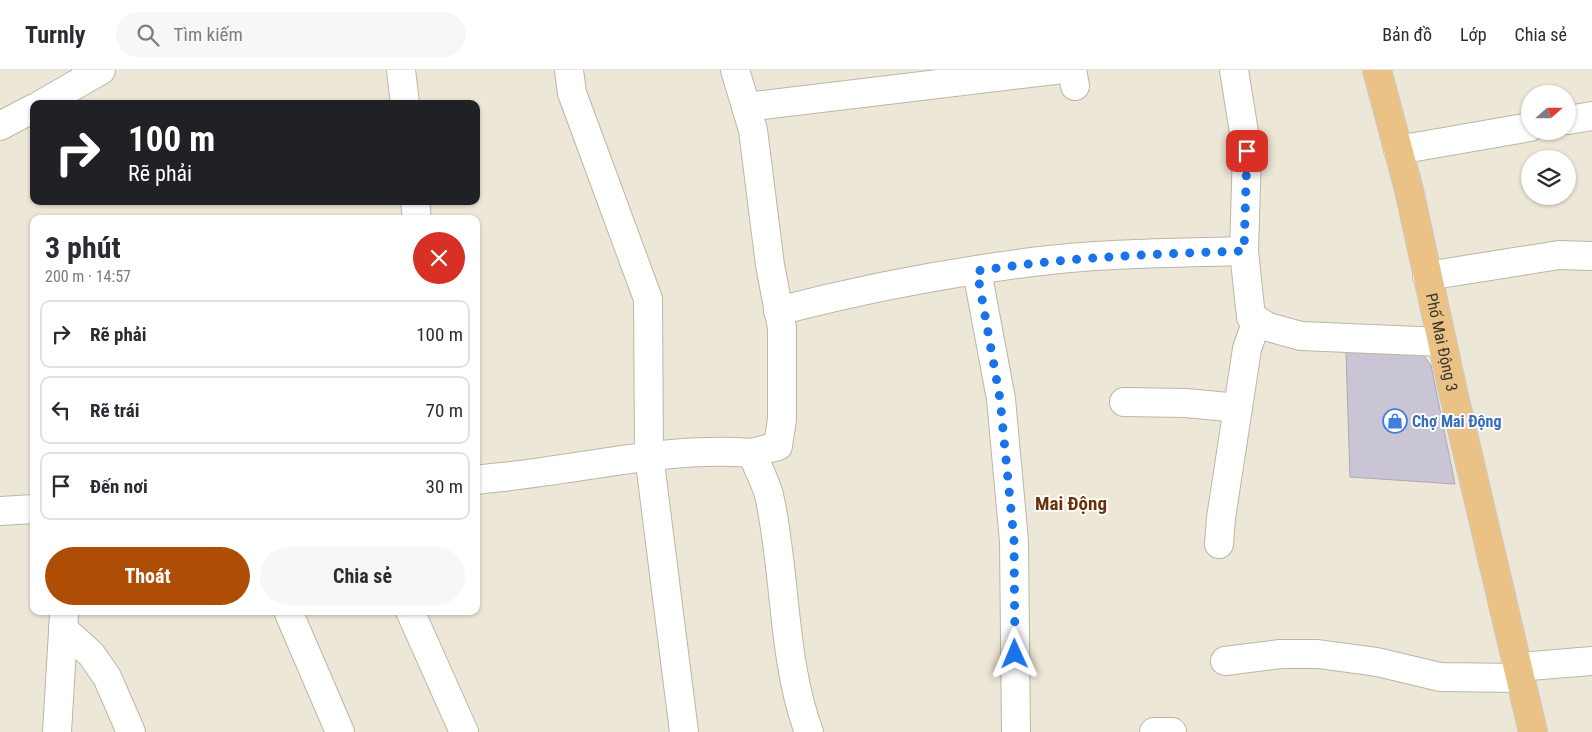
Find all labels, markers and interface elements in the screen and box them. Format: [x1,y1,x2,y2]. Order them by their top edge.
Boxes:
search box [116,12,466,57]
text: Turnly [25,21,86,49]
icon: search [134,21,162,49]
text: Tìm kiếm [174,23,243,46]
text: Bản đồ [1382,24,1432,45]
text: Lớp [1460,24,1487,45]
text: Chia sẻ [1515,24,1567,45]
north arrow [1521,85,1576,140]
map controls [1521,85,1576,205]
text: 100 m [128,119,215,160]
icon: right [45,120,110,185]
pin [1226,130,1268,172]
icon: arrive [1233,137,1261,165]
button: layers [1521,150,1576,205]
text: Rẽ phải [128,161,192,186]
text: 3 phút [45,230,121,265]
button: close [413,232,465,284]
text: 200 m · 14:57 [45,267,131,286]
street label: Phố Mai Động 3 [1422,291,1462,393]
icon: right [47,320,75,348]
text: Rẽ phải [90,323,146,346]
text: 100 m [416,323,463,346]
icon: left [47,396,75,424]
text: Rẽ trái [90,399,140,422]
text: 70 m [426,399,463,422]
shop icon: Chợ Mai Động [1382,408,1408,434]
place label: Chợ Mai Động [1412,412,1501,431]
icon: arrive [47,472,75,500]
text: Đến nơi [90,475,148,498]
text: 30 m [426,475,463,498]
district label: Mai Động [1035,492,1107,515]
button: Thoát [45,547,250,605]
button: Chia sẻ [260,547,465,605]
position arrow [988,627,1040,679]

